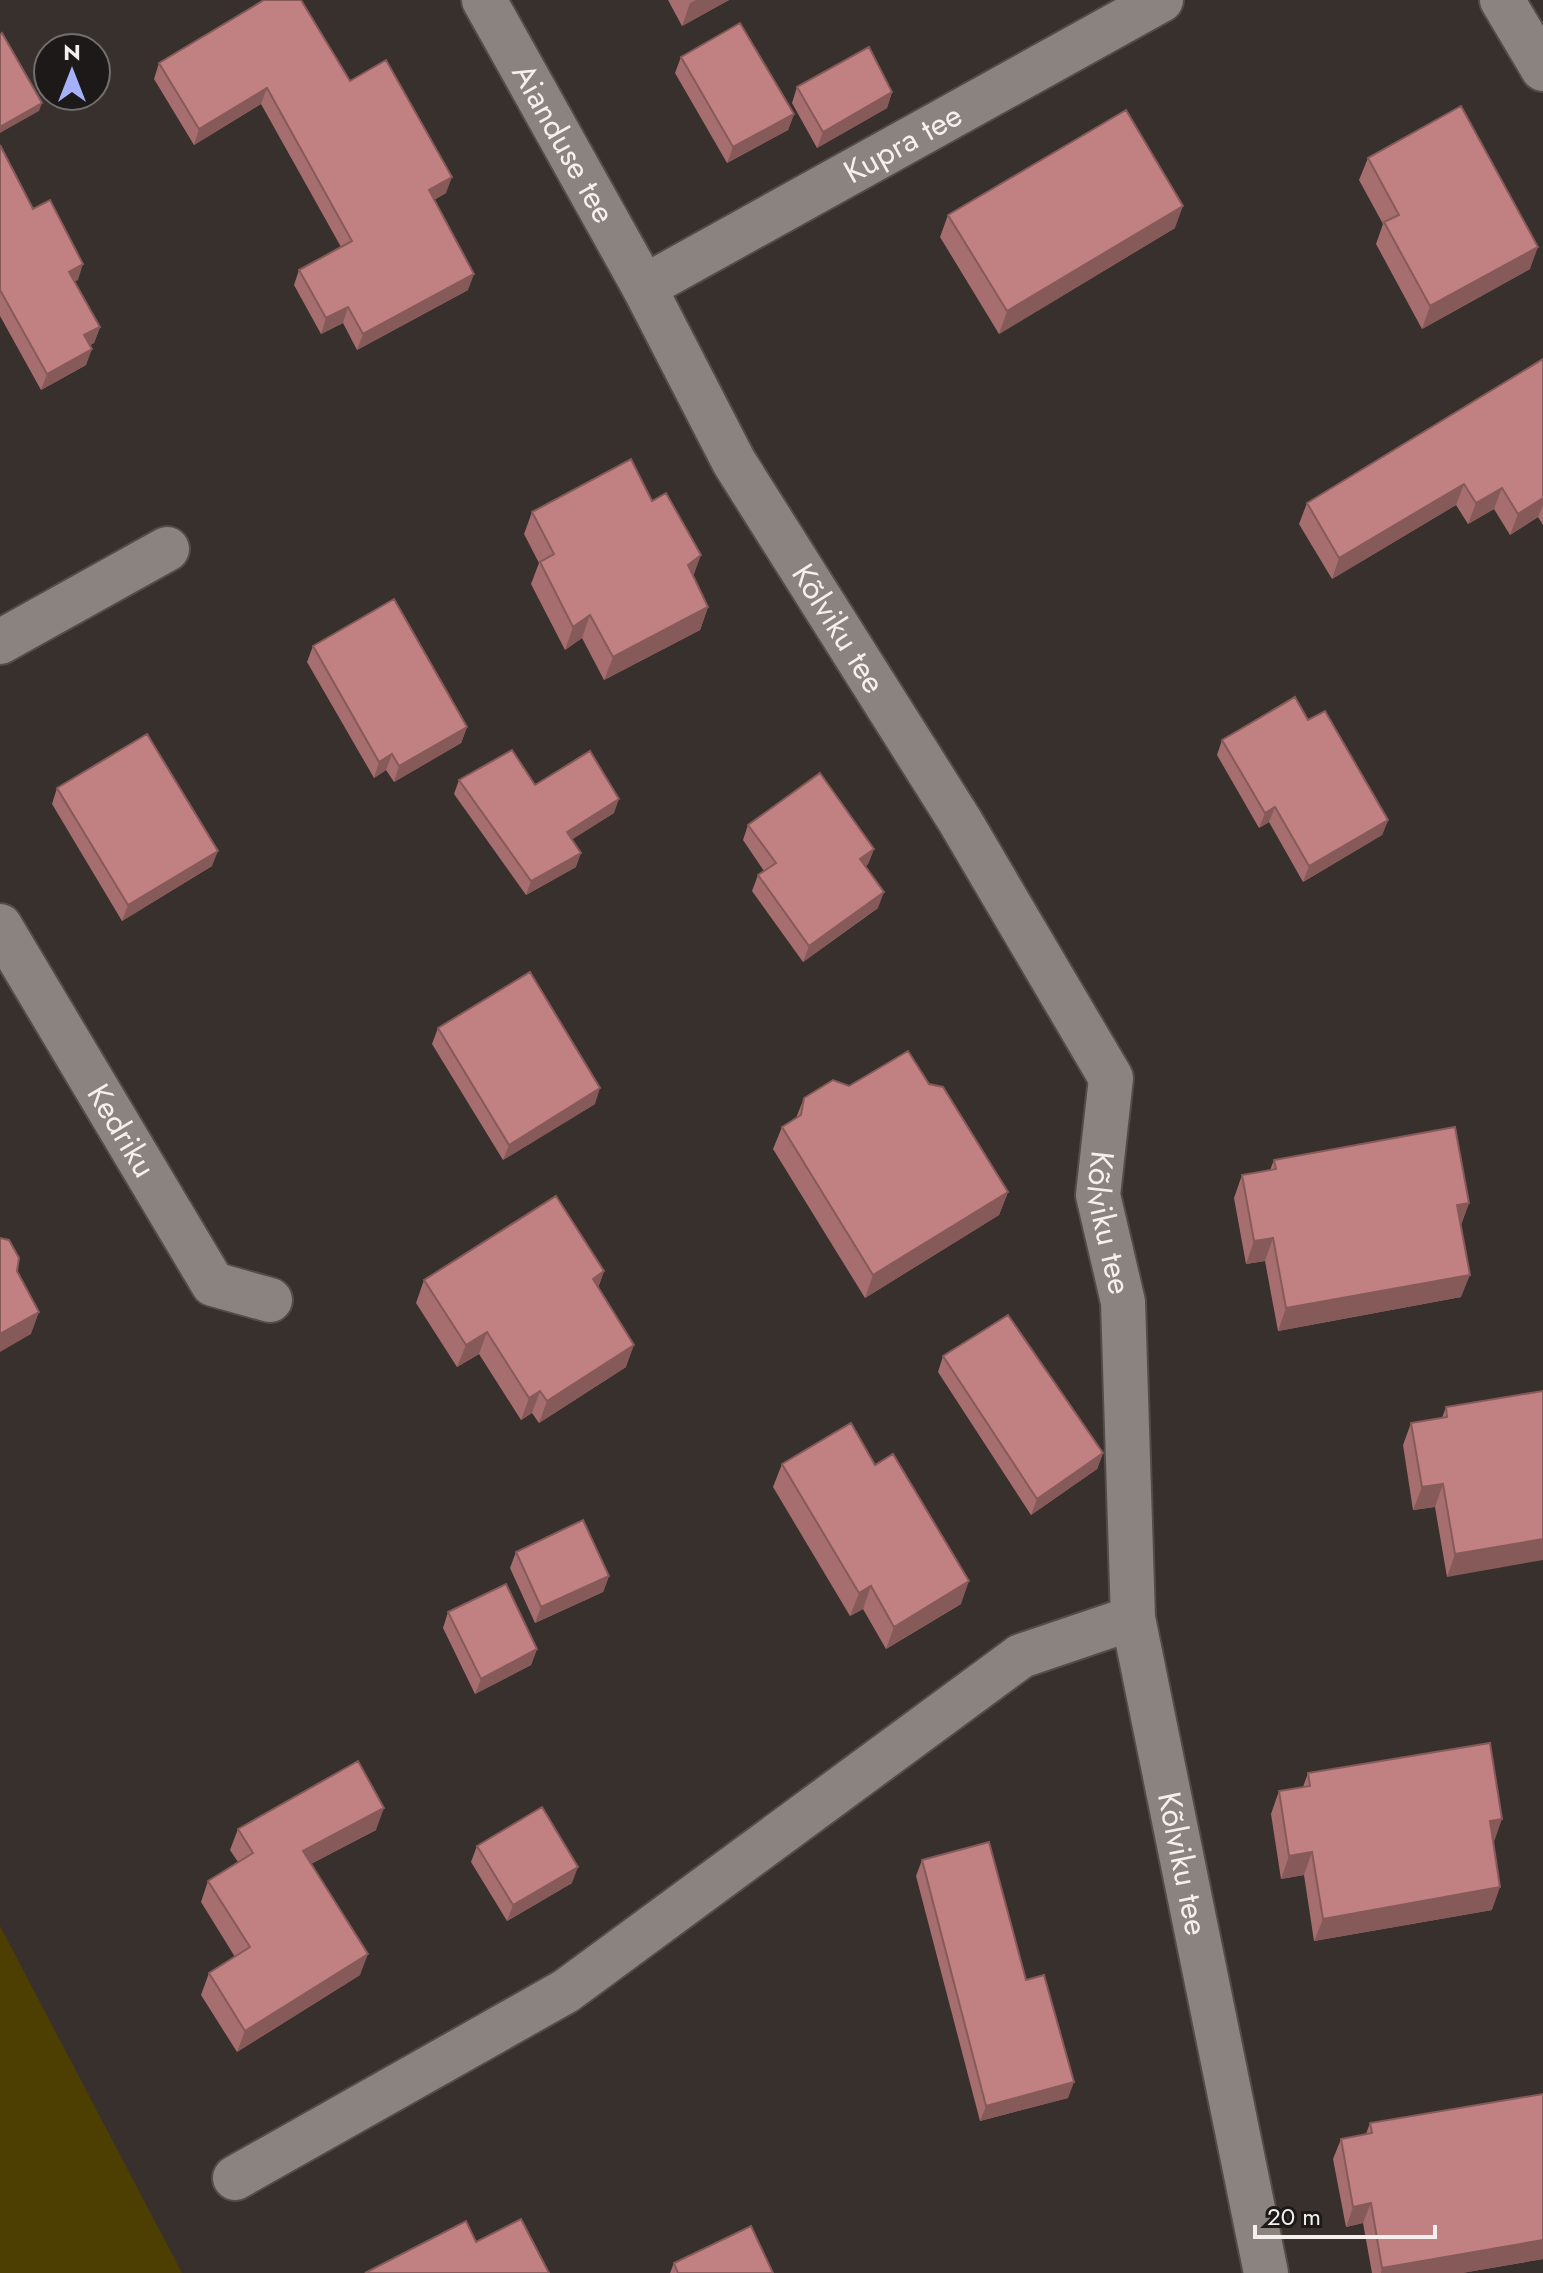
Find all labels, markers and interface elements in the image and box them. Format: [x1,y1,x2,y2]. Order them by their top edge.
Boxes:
north arrow [32,32,112,112]
text: N [63,36,81,68]
street label: Aianduse tee [501,55,627,231]
street label: Kupra tee [835,92,970,195]
street label: Kõlviku tee [781,555,897,702]
street label: Kedriku [76,1075,167,1186]
street label: Kõlviku tee [1075,1149,1143,1299]
street label: Kõlviku tee [1146,1788,1220,1939]
scale bar [1255,2189,1435,2239]
text: 20 m [1267,2199,1321,2234]

